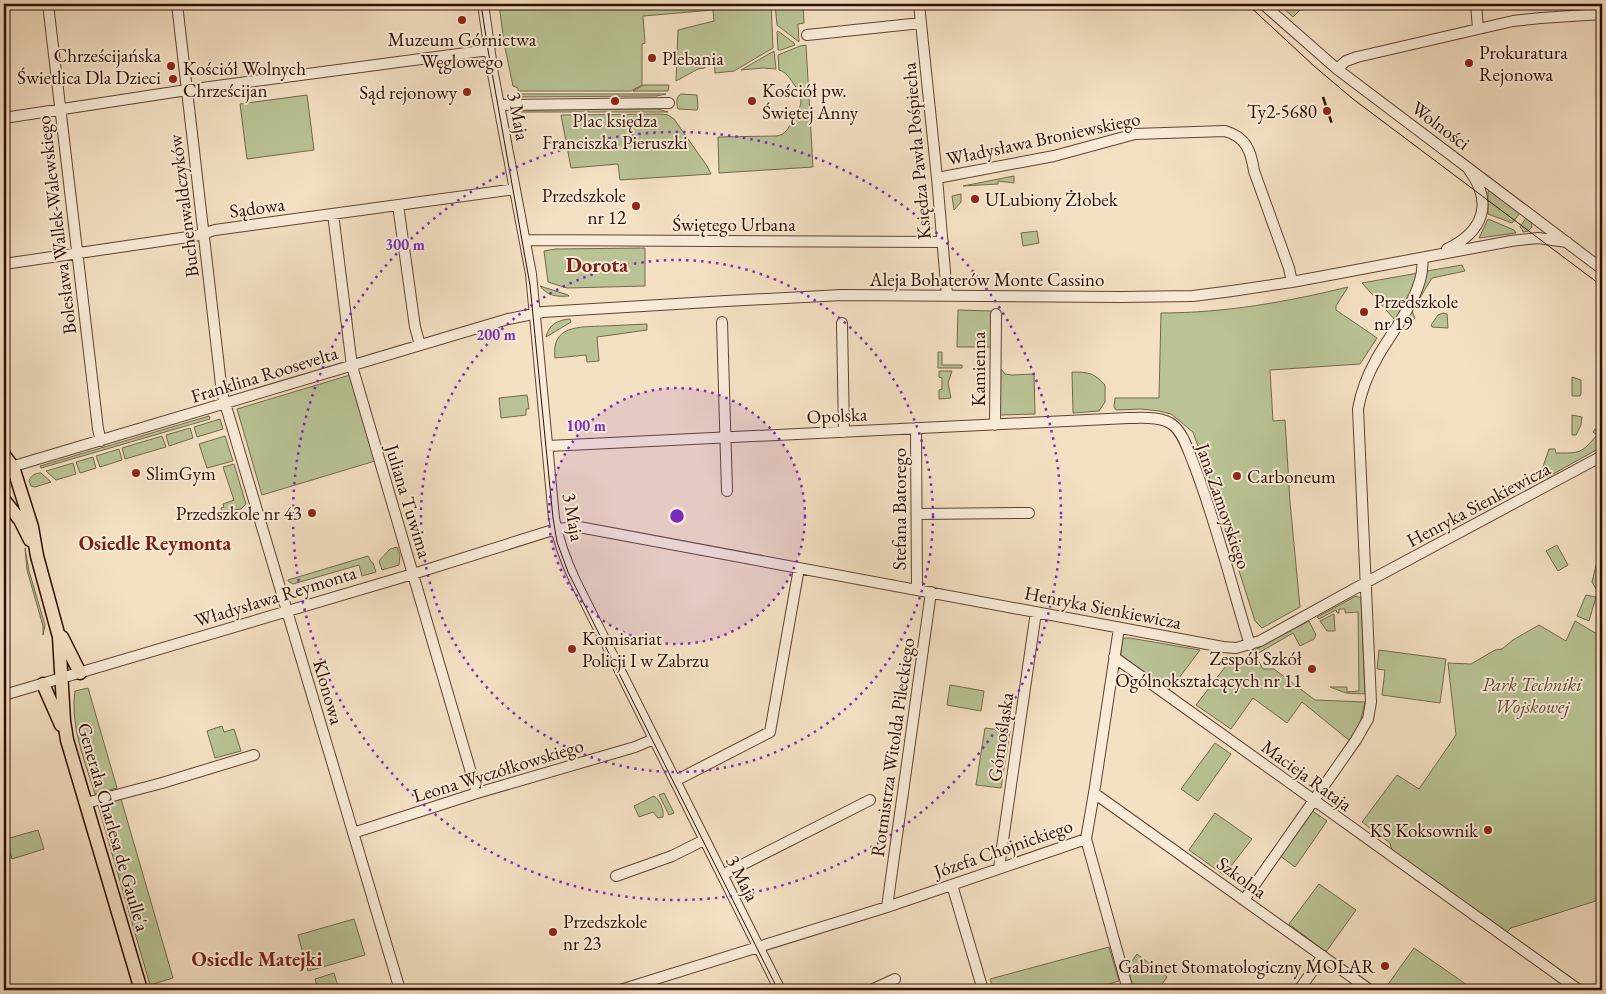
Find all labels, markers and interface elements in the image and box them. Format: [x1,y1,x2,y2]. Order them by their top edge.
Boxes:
marker: Muzeum Górnictwa Węglowego [456,14,468,26]
place label: Muzeum Górnictwa Węglowego [388,27,537,74]
place label: Prokuratura Rejonowa [1479,40,1568,87]
place label: Chrześcijańska Świetlica Dla Dzieci [17,43,161,90]
place label: Plebania [662,46,724,71]
marker: Plebania [646,52,658,64]
place label: Kościół Wolnych Chrześcijan [183,56,306,103]
marker: Prokuratura Rejonowa [1463,57,1475,69]
marker: Chrześcijańska Świetlica Dla Dzieci [165,60,177,72]
street label: Księdza Pawła Pośpiecha [896,61,937,240]
marker: Kościół Wolnych Chrześcijan [167,73,179,85]
place label: Kościół pw. Świętej Anny [762,78,859,125]
place label: Sąd rejonowy [359,80,458,105]
marker: Sąd rejonowy [461,86,473,98]
street label: 3 Maja [502,90,536,143]
marker: Plac księdza Franciszka Pieruszki [609,95,621,107]
marker: Kościół pw. Świętej Anny [746,95,758,107]
street label: Wolności [1406,95,1475,156]
place label: Ty2-5680 [1247,99,1317,124]
marker: Ty2-5680 [1321,105,1333,117]
street label: Władysława Broniewskiego [944,106,1142,171]
place label: Plac księdza Franciszka Pieruszki [542,108,688,155]
street label: Bolesława Wallek-Walewskiego [31,114,82,336]
street label: Buchenwaldczyków [162,132,205,279]
place label: Przedszkole nr 12 [542,183,626,230]
place label: ULubiony Żłobek [985,187,1119,212]
street label: Sądowa [228,191,287,224]
marker: ULubiony Żłobek [969,193,981,205]
marker: Przedszkole nr 12 [630,200,642,212]
street label: Świętego Urbana [672,212,796,237]
text: 300 m [385,235,425,254]
district label: Dorota [566,251,629,278]
street label: Aleja Bohaterów Monte Cassino [869,267,1104,292]
place label: Przedszkole nr 19 [1374,289,1458,336]
marker: Przedszkole nr 19 [1358,306,1370,318]
text: 200 m [476,325,516,344]
street label: Kamienna [966,331,991,407]
street label: Franklina Roosevelta [188,340,341,409]
street label: Opolska [806,401,868,430]
text: 100 m [566,416,606,435]
street label: Jana Zamoyskiego [1190,438,1257,572]
street label: Juliana Tuwima [379,439,438,561]
street label: Stefana Batorego [887,448,912,570]
street label: Henryka Sienkiewicza [1402,456,1555,553]
place label: SlimGym [146,461,216,486]
place label: Carboneum [1247,464,1336,489]
marker: SlimGym [130,467,142,479]
marker: Carboneum [1231,470,1243,482]
street label: 3 Maja [557,491,590,544]
place label: Przedszkole nr 43 [176,501,302,526]
marker: Przedszkole nr 43 [306,507,318,519]
centre of rings [668,507,686,525]
district label: Osiedle Reymonta [79,530,232,556]
street label: Władysława Reymonta [191,560,360,633]
street label: Henryka Sienkiewicza [1022,580,1184,635]
place label: Komisariat Policji I w Zabrzu [582,626,709,673]
street label: Rotmistrza Witolda Pileckiego [865,636,920,858]
marker: Komisariat Policji I w Zabrzu [566,643,578,655]
place label: Zespół Szkół Ogólnokształcących nr 11 [1115,646,1302,693]
street label: Klonowa [307,657,350,728]
marker: Zespół Szkół Ogólnokształcących nr 11 [1306,663,1318,675]
park label: Park Techniki Wojskowej [1482,672,1583,719]
street label: Górnośląska [982,690,1019,783]
street label: Generała Charlesa de Gaulle'a [72,720,155,935]
street label: Leona Wyczółkowskiego [410,733,587,808]
street label: Macieja Rataja [1256,734,1357,817]
street label: Józefa Chojnickiego [929,813,1076,885]
place label: KS Koksownik [1370,818,1479,843]
marker: KS Koksownik [1482,824,1494,836]
street label: 3 Maja [720,851,765,906]
street label: Szkolna [1212,851,1272,904]
place label: Przedszkole nr 23 [563,909,647,956]
marker: Przedszkole nr 23 [547,926,559,938]
district label: Osiedle Matejki [192,946,322,972]
place label: Gabinet Stomatologiczny MOLAR [1118,954,1375,979]
marker: Gabinet Stomatologiczny MOLAR [1379,960,1391,972]

